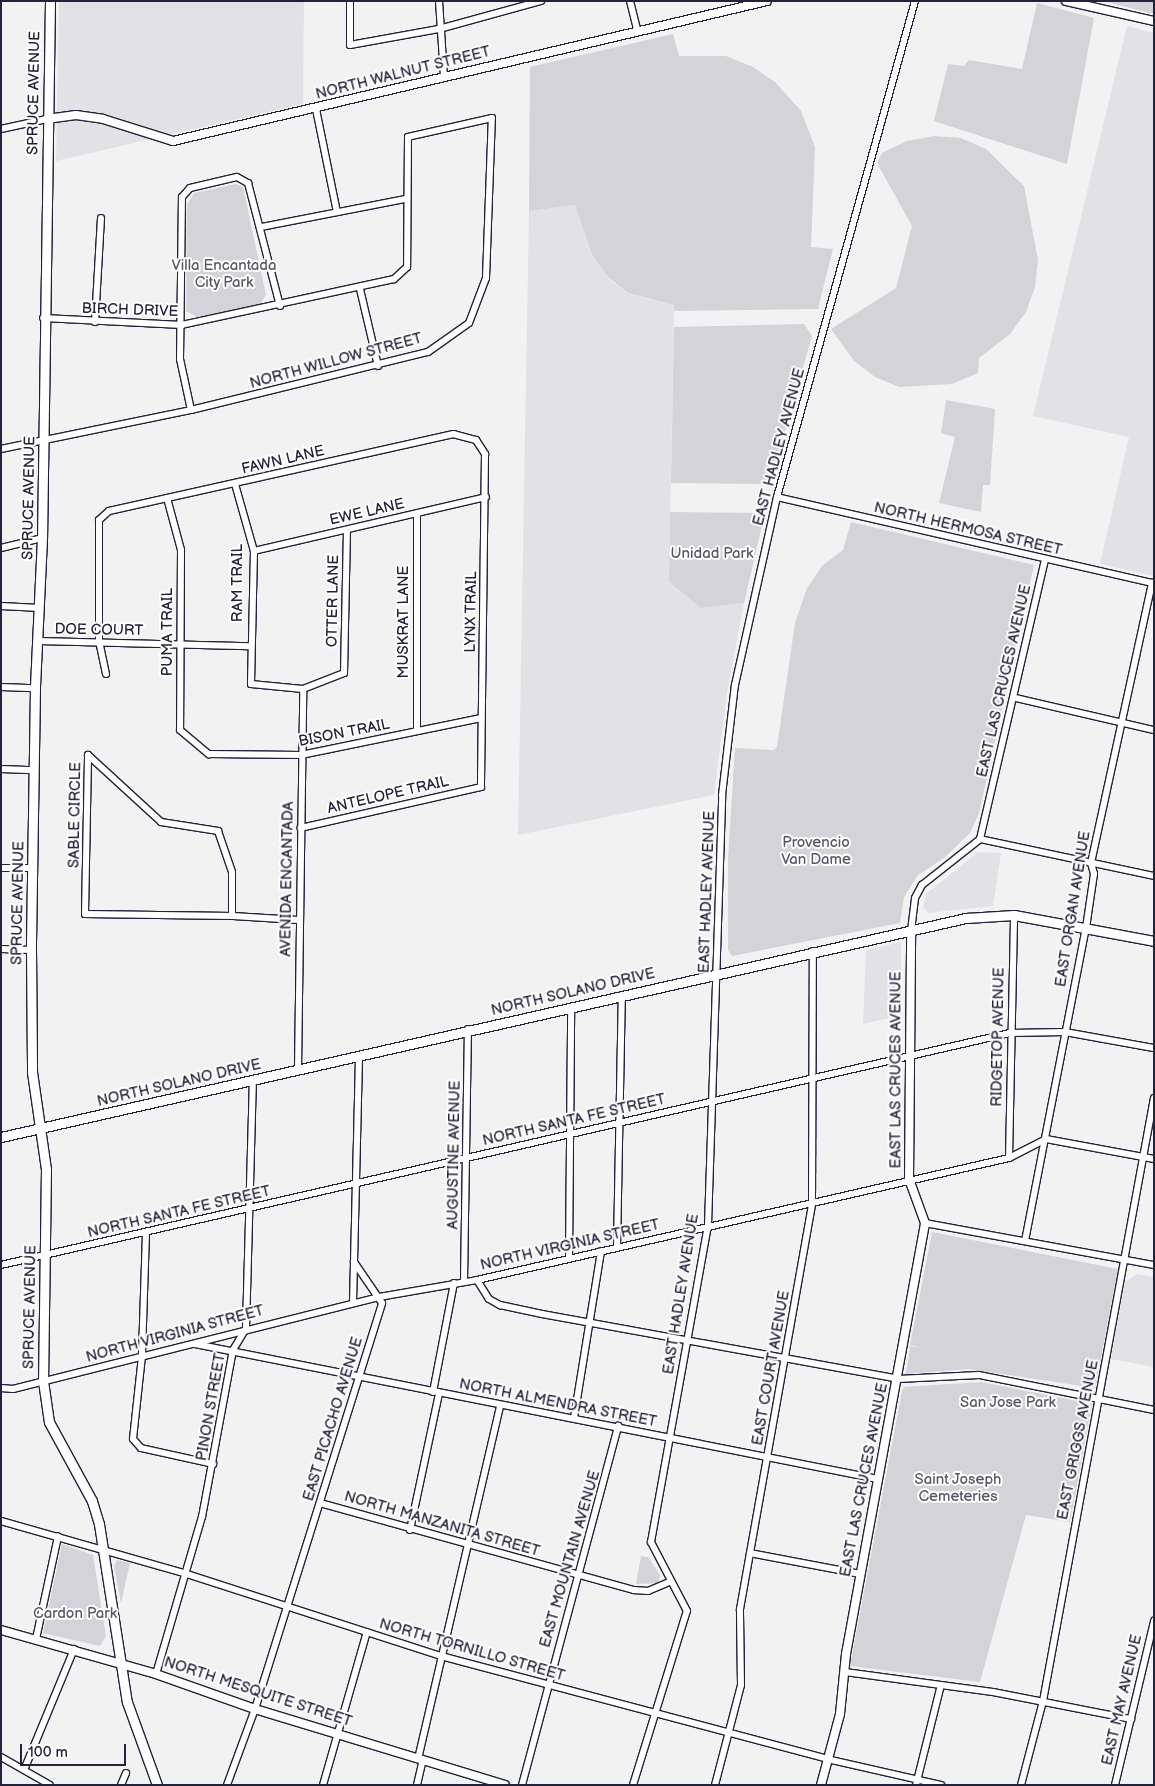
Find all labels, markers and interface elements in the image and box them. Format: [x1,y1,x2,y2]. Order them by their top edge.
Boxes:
street label: SPRUCE AVENUE [24,31,44,155]
street label: NORTH WALNUT STREET [313,42,493,104]
park label: Villa Encantada City Park [172,256,276,291]
street label: BIRCH DRIVE [81,299,179,321]
street label: NORTH WILLOW STREET [247,329,425,393]
street label: EAST HADLEY AVENUE [749,366,809,528]
street label: SPRUCE AVENUE [19,436,39,560]
street label: FAWN LANE [240,442,326,478]
street label: EWE LANE [328,495,406,529]
street label: NORTH HERMOSA STREET [872,499,1064,559]
street label: RAM TRAIL [229,544,247,622]
park label: Unidad Park [671,545,753,563]
street label: OTTER LANE [323,555,343,647]
street label: MUSKRAT LANE [395,566,413,678]
street label: LYNX TRAIL [461,571,481,653]
street label: EAST LAS CRUCES AVENUE [973,583,1035,779]
street label: PUMA TRAIL [159,588,177,676]
street label: DOE COURT [54,620,144,640]
street label: BISON TRAIL [297,715,391,751]
street label: SABLE CIRCLE [65,762,85,868]
street label: ANTELOPE TRAIL [325,772,451,818]
street label: AVENIDA ENCANTADA [277,801,297,957]
street label: EAST HADLEY AVENUE [695,810,719,974]
street label: EAST ORGAN AVENUE [1052,830,1094,988]
park label: Provencio Van Dame [781,833,851,868]
street label: SPRUCE AVENUE [8,841,28,965]
street label: NORTH SOLANO DRIVE [489,964,657,1020]
street label: RIDGETOP AVENUE [988,967,1008,1107]
street label: EAST LAS CRUCES AVENUE [887,971,905,1169]
street label: NORTH SOLANO DRIVE [95,1055,263,1111]
street label: AUGUSTINE AVENUE [444,1080,464,1230]
street label: NORTH SANTA FE STREET [480,1090,668,1150]
street label: NORTH SANTA FE STREET [85,1182,273,1242]
street label: EAST HADLEY AVENUE [659,1212,703,1376]
street label: NORTH VIRGINIA STREET [478,1216,662,1274]
street label: SPRUCE AVENUE [20,1245,40,1369]
street label: EAST COURT AVENUE [749,1289,793,1447]
street label: NORTH VIRGINIA STREET [84,1301,266,1367]
street label: EAST PICACHO AVENUE [299,1335,367,1503]
street label: PINON STREET [193,1352,229,1462]
street label: EAST GRIGGS AVENUE [1054,1359,1102,1521]
street label: NORTH ALMENDRA STREET [457,1375,659,1431]
street label: EAST LAS CRUCES AVENUE [836,1382,892,1578]
park label: San Jose Park [960,1394,1056,1412]
street label: EAST MOUNTAIN AVENUE [536,1468,604,1650]
park label: Saint Joseph Cemeteries [914,1470,1002,1505]
street label: NORTH MANZANITA STREET [342,1487,542,1561]
park label: Cardon Park [33,1605,117,1623]
street label: NORTH TORNILLO STREET [377,1615,567,1685]
street label: EAST MAY AVENUE [1098,1633,1146,1767]
street label: NORTH MESQUITE STREET [162,1653,354,1731]
scale bar [22,1734,129,1766]
text: 100 m [28,1743,68,1762]

